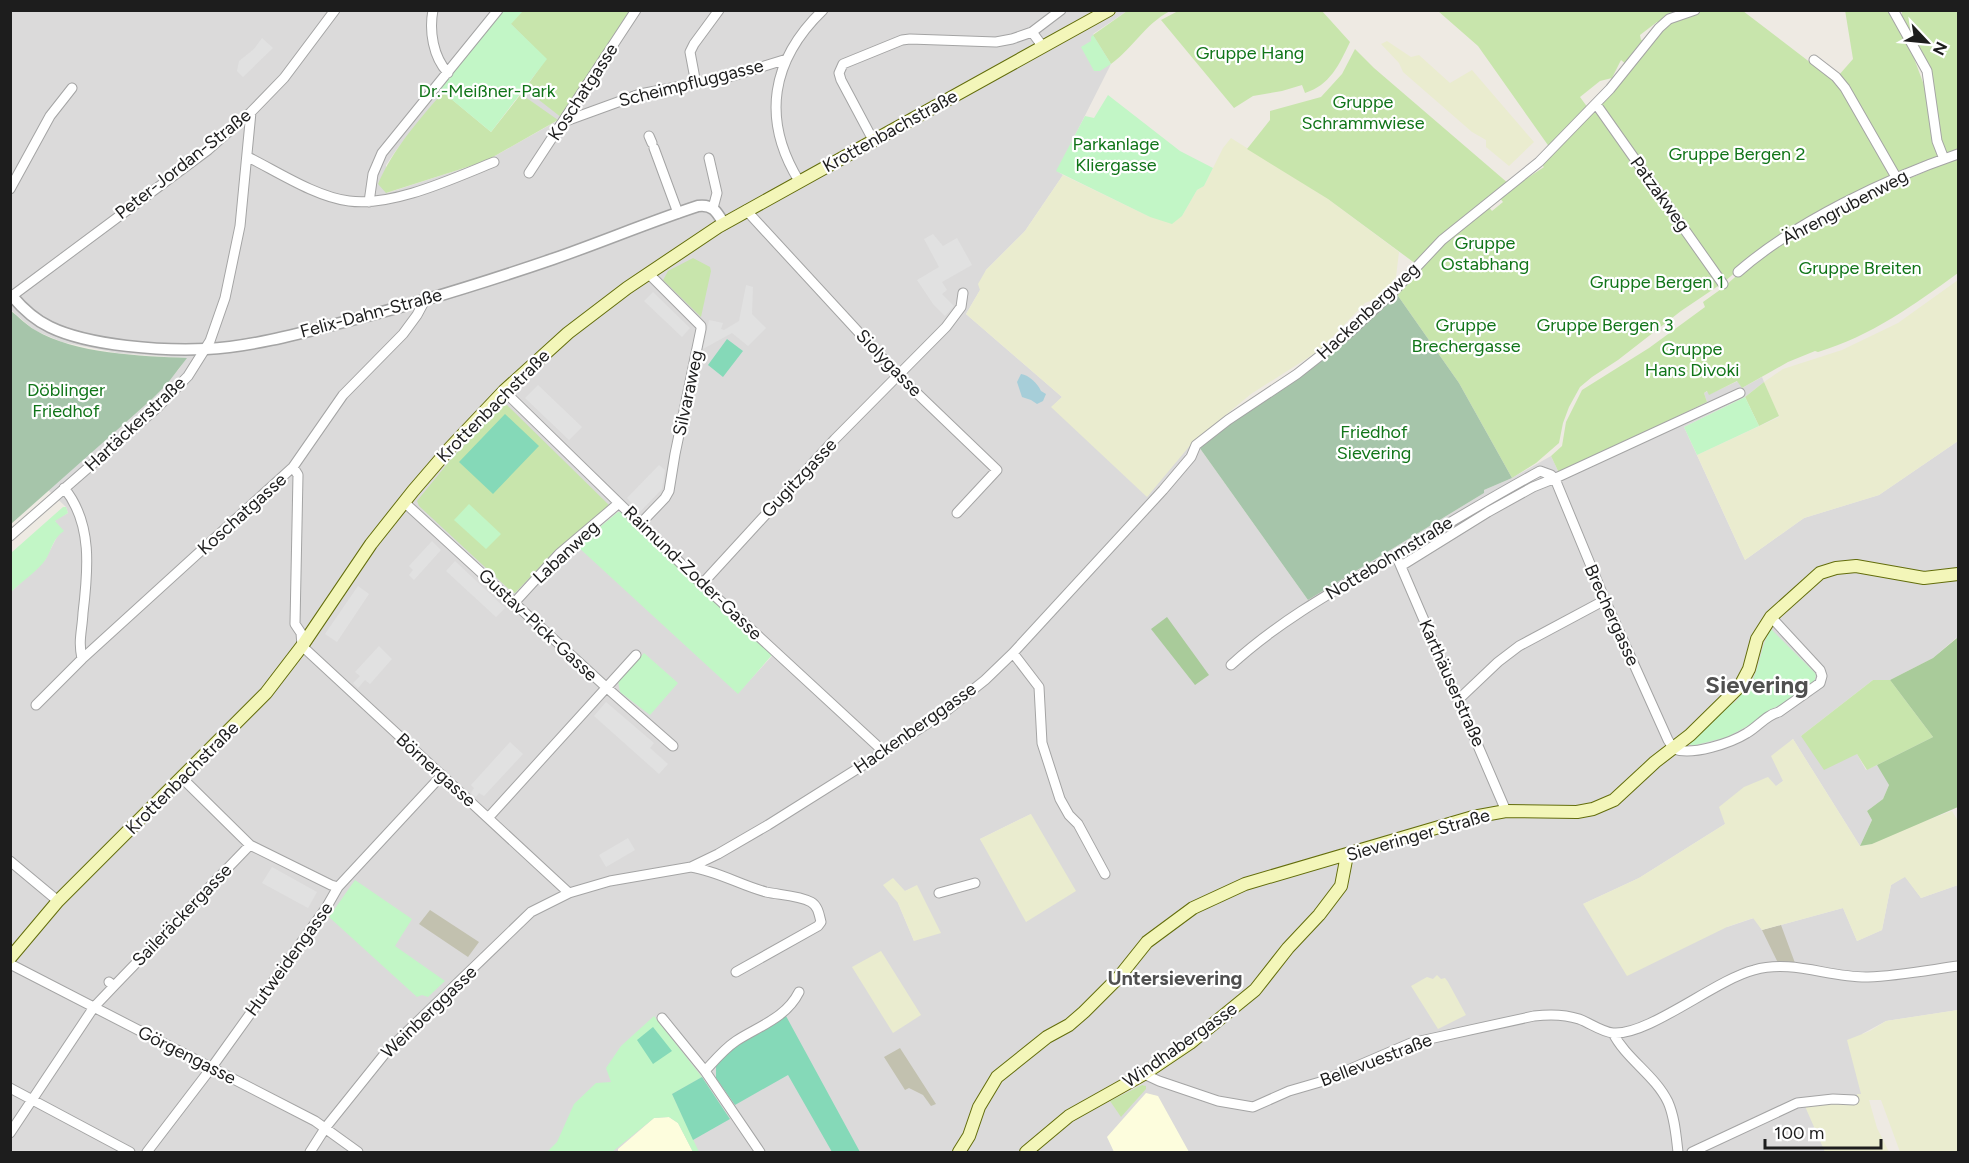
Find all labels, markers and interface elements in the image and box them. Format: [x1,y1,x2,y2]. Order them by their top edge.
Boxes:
north arrow [1897,12,1957,72]
street label: Koschatgasse [543,39,623,145]
text: N [1929,39,1951,58]
park label: Gruppe Hang [1196,42,1304,64]
street label: Scheimpfluggasse [616,54,766,112]
park label: Dr.-Meißner-Park [419,80,556,102]
street label: Krottenbachstraße [819,85,961,177]
park label: Gruppe Schrammwiese [1302,91,1425,134]
street label: Peter-Jordan-Straße [111,104,255,224]
park label: Parkanlage Kliergasse [1073,133,1160,176]
park label: Gruppe Bergen 2 [1668,143,1806,165]
street label: Patzakweg [1625,152,1695,236]
street label: Ährengrubenweg [1778,165,1912,249]
park label: Gruppe Ostabhang [1441,232,1529,275]
park label: Gruppe Breiten [1798,257,1922,279]
street label: Hackenbergweg [1312,258,1424,364]
park label: Gruppe Bergen 1 [1590,271,1724,293]
street label: Felix-Dahn-Straße [298,283,444,343]
park label: Gruppe Brechergasse [1412,314,1521,357]
park label: Gruppe Bergen 3 [1537,314,1673,336]
street label: Siolygasse [851,325,927,401]
park label: Gruppe Hans Divoki [1645,338,1739,381]
street label: Krottenbachstraße [432,345,554,467]
street label: Silvaraweg [668,348,708,438]
street label: Hartäckerstraße [80,372,190,476]
park label: Döblinger Friedhof [27,379,105,422]
park label: Friedhof Sievering [1337,421,1411,464]
street label: Gugitzgasse [757,434,841,522]
street label: Koschatgasse [193,468,291,560]
street label: Raimund-Zoder-Gasse [619,501,767,645]
street label: Nottebohmstraße [1321,511,1457,605]
street label: Labanweg [528,516,604,588]
street label: Brechergasse [1580,561,1644,669]
street label: Gustav-Pick-Gasse [474,564,602,686]
street label: Karthäuserstraße [1414,616,1490,750]
district label: Sievering [1705,670,1809,699]
street label: Hackenberggasse [850,678,981,778]
street label: Krottenbachstraße [121,717,243,839]
street label: Börnergasse [392,728,481,812]
street label: Sieveringer Straße [1344,804,1492,866]
street label: Saileräckergasse [128,859,237,971]
street label: Hutweidengasse [240,898,338,1020]
street label: Weinberggasse [377,961,481,1063]
district label: Untersievering [1107,966,1243,990]
street label: Windhabergasse [1119,997,1241,1092]
street label: Görgengasse [134,1021,240,1089]
street label: Bellevuestraße [1317,1029,1435,1091]
scale bar [1765,1112,1880,1150]
text: 100 m [1774,1122,1824,1144]

